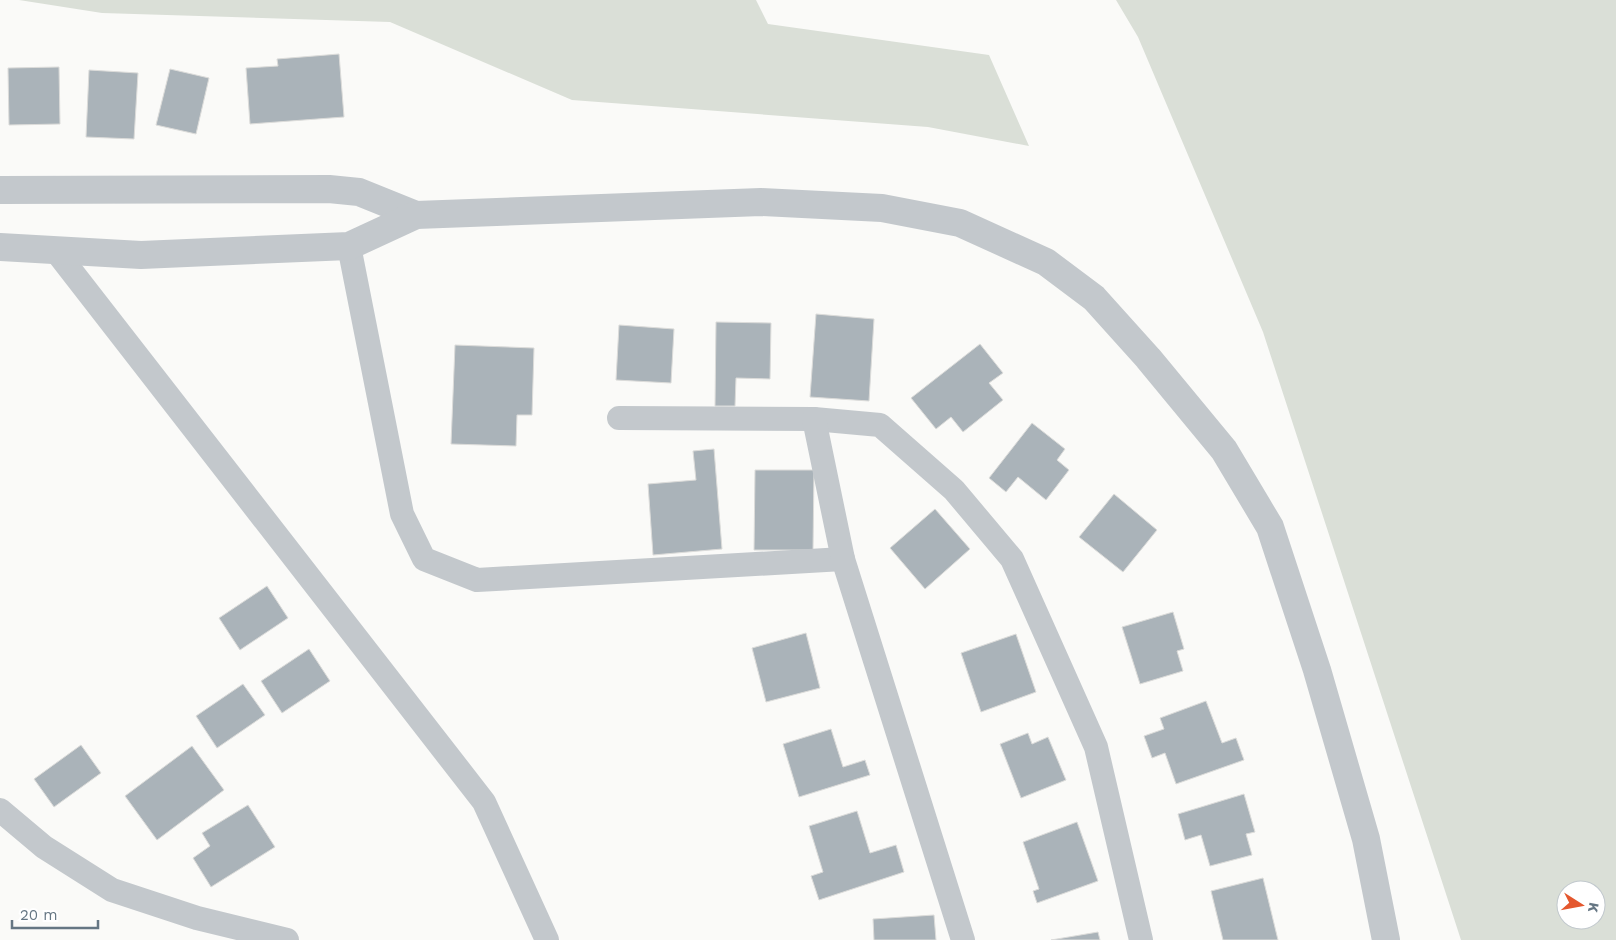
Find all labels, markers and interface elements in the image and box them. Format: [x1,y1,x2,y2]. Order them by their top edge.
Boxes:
north arrow [1556,880,1606,930]
scale bar [12,898,99,930]
text: K [1585,901,1603,914]
text: 20 m [20,906,58,924]

